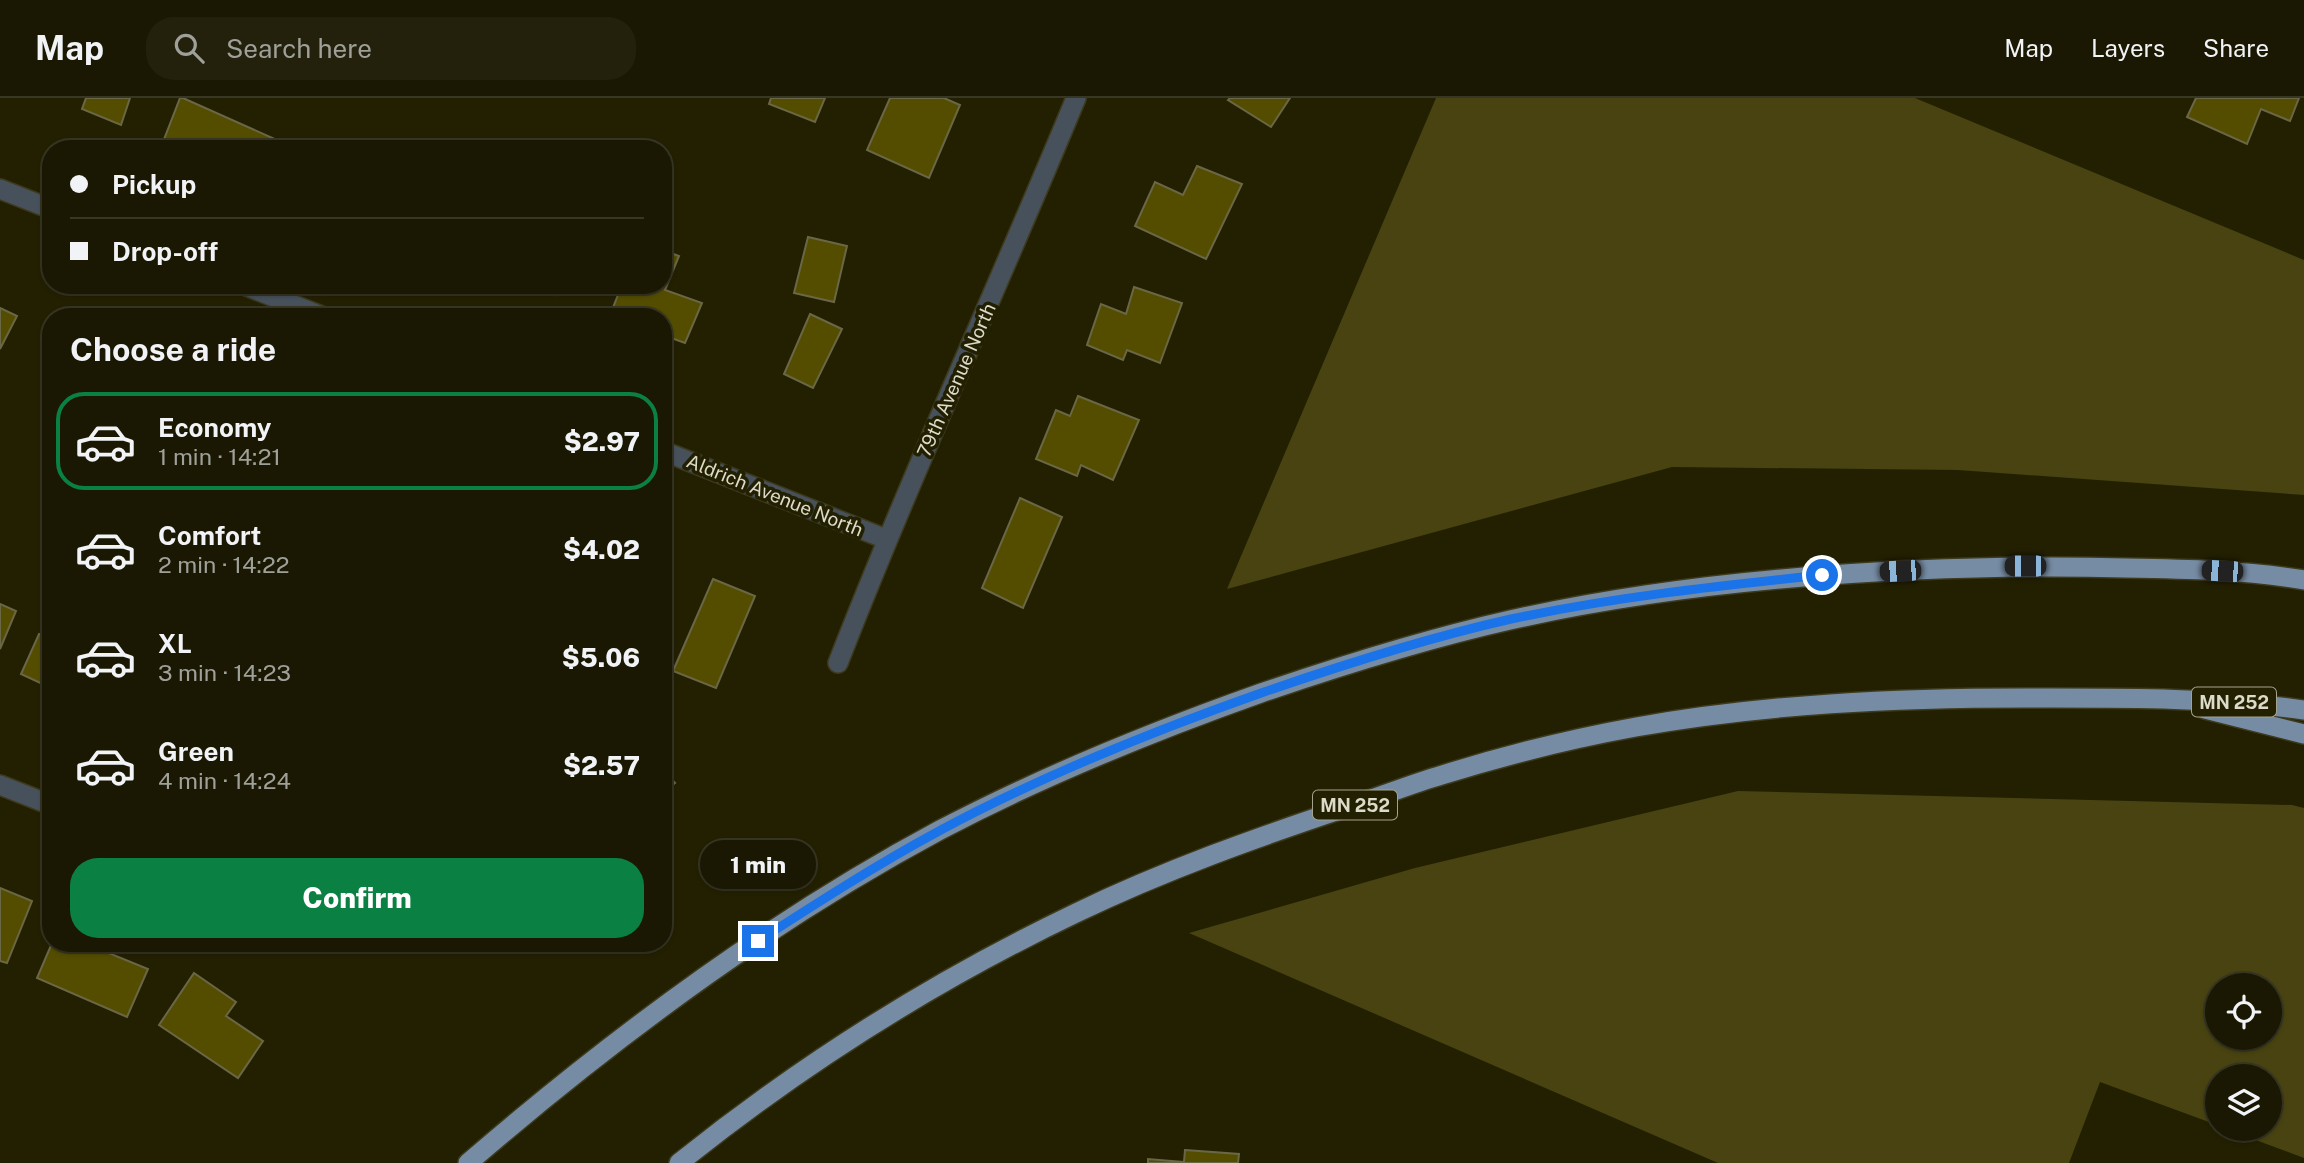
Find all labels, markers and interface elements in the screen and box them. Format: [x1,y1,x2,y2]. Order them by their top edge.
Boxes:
search box [146,17,636,80]
text: Map [35,29,104,67]
icon: search [170,29,208,67]
text: Search here [226,33,372,64]
text: Map [2004,34,2053,62]
text: Layers [2091,34,2165,62]
text: Share [2203,34,2269,62]
text: Pickup [112,169,196,200]
text: Drop-off [112,236,218,267]
street label: 79th Avenue North [912,300,1000,460]
text: Choose a ride [70,331,276,368]
icon: car [74,410,137,473]
text: Economy [158,412,271,443]
text: $2.97 [564,426,640,457]
text: 1 min · 14:21 [158,443,281,470]
street label: Aldrich Avenue North [684,450,866,540]
icon: car [74,518,137,581]
text: Comfort [158,520,261,551]
text: $4.02 [563,534,640,565]
text: 2 min · 14:22 [158,551,290,578]
car [2005,556,2047,577]
route start [1806,559,1838,591]
car [1879,559,1922,583]
car [2201,559,2244,583]
icon: car [74,626,137,689]
text: XL [158,628,192,659]
text: $5.06 [562,642,640,673]
text: 3 min · 14:23 [158,659,291,686]
road number: MN 252 [2192,688,2276,716]
icon: car [74,734,137,797]
text: Green [158,736,234,767]
text: $2.57 [563,750,640,781]
text: 4 min · 14:24 [158,767,291,794]
road number: MN 252 [1313,790,1397,820]
callout: 1 min [700,840,816,888]
text: 1 min [730,851,786,878]
button: Confirm [70,858,644,938]
route end [742,925,774,957]
map controls [2205,973,2282,1141]
button: locate [2205,973,2282,1050]
button: layers [2205,1064,2282,1141]

